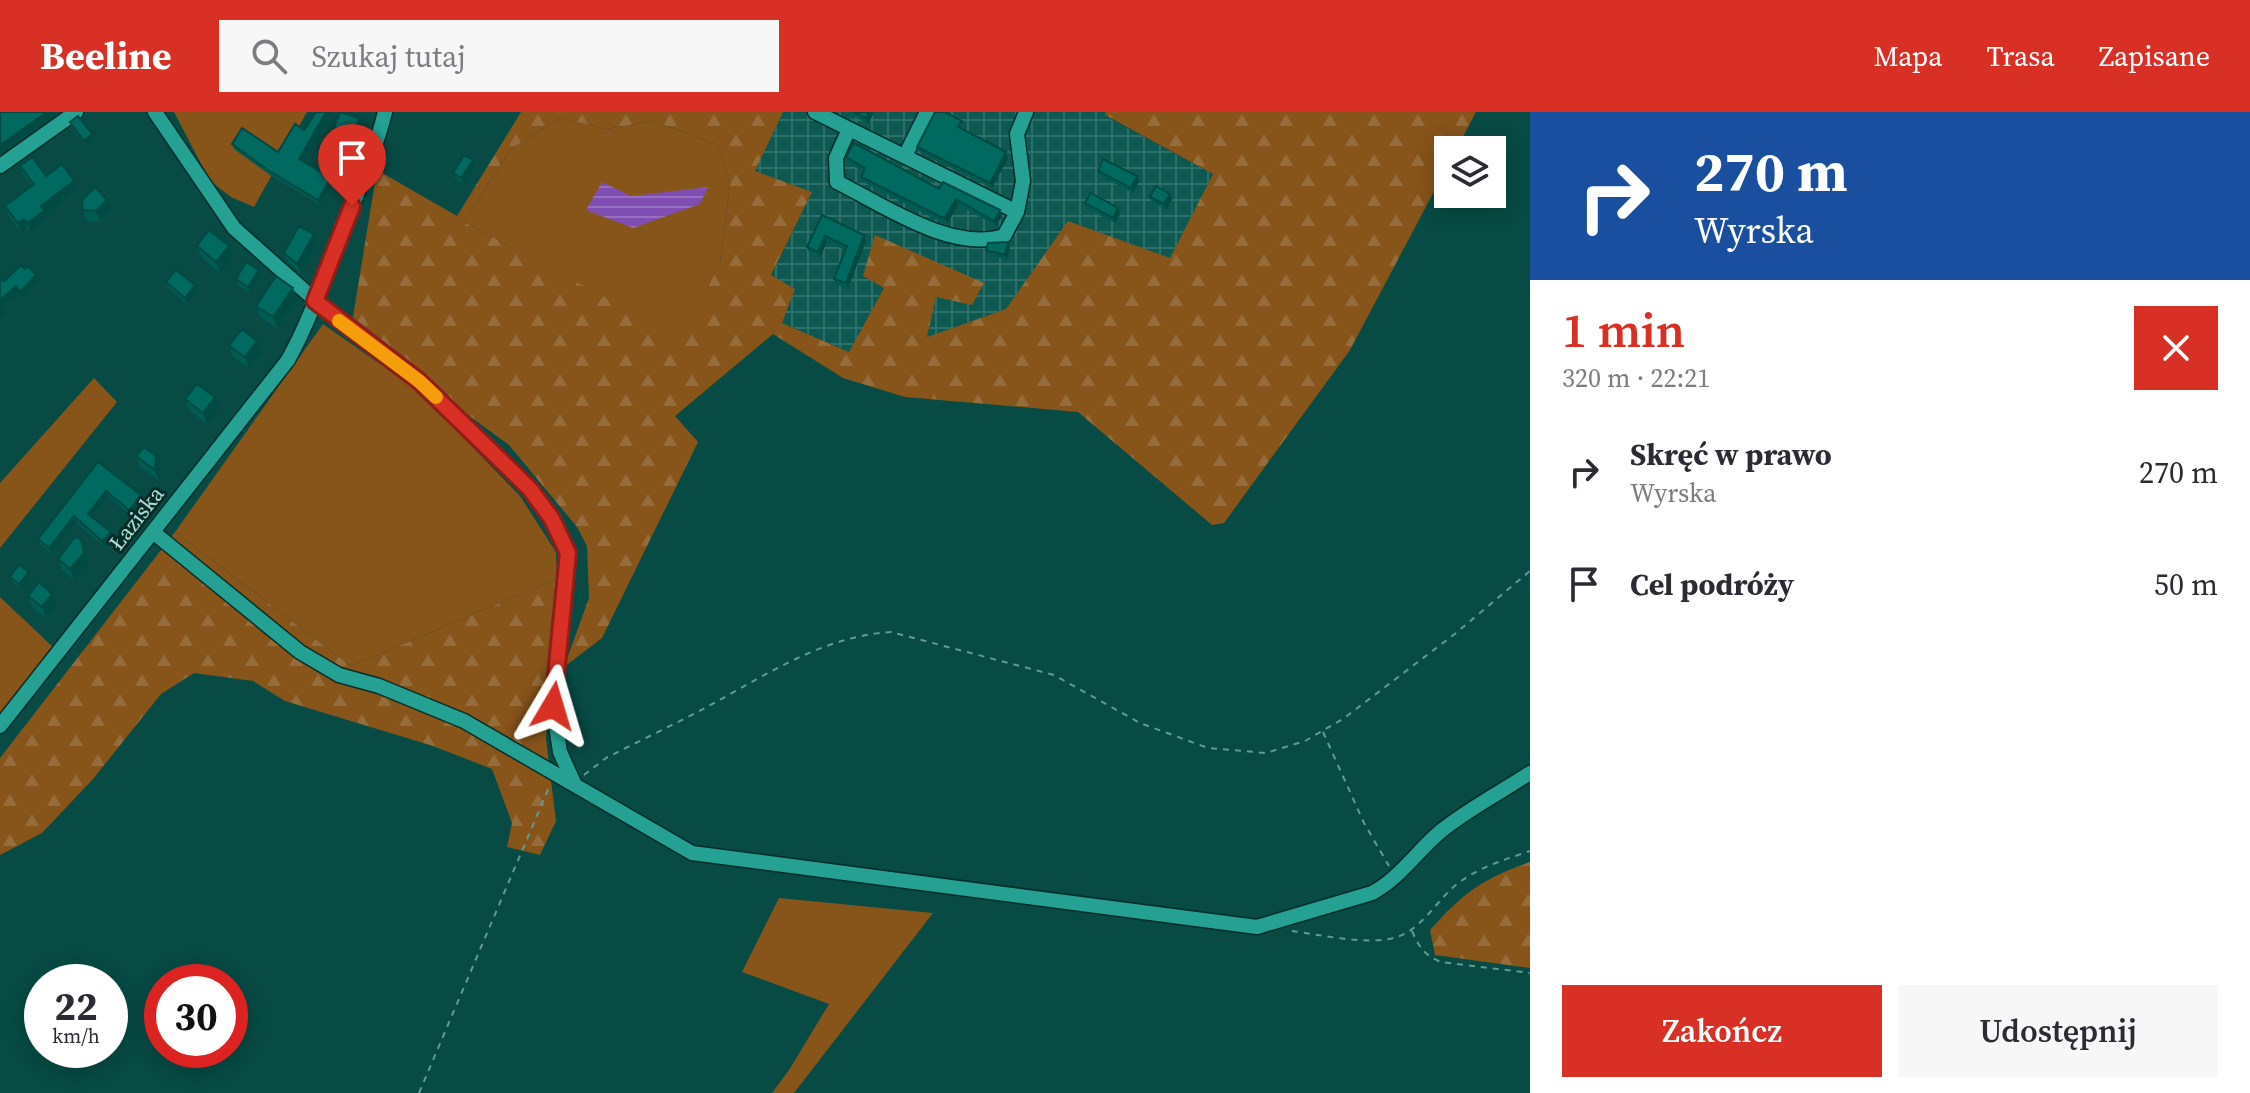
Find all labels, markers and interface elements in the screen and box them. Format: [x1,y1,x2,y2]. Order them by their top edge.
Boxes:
search box [219,20,779,92]
text: Beeline [40,30,171,82]
icon: search [247,34,291,78]
text: Szukaj tutaj [311,36,466,77]
text: Mapa [1873,37,1942,75]
text: Trasa [1986,37,2055,75]
text: Zapisane [2099,37,2210,75]
pin [318,124,386,206]
text: 270 m [1694,133,1848,210]
icon: arrive [330,136,374,180]
map controls [1434,136,1506,208]
button: layers [1434,136,1506,208]
icon: right [1562,144,1666,248]
text: Wyrska [1694,206,1814,255]
text: 1 min [1562,297,1685,363]
button: close [2134,306,2218,390]
text: 320 m · 22:21 [1562,360,1710,396]
text: Skręć w prawo [1630,434,1832,475]
icon: right [1562,450,1606,494]
text: 270 m [2139,452,2218,493]
text: Wyrska [1630,475,1717,511]
street label: Łaziska [102,479,171,556]
icon: arrive [1562,562,1606,606]
text: Cel podróży [1630,564,1794,605]
text: 50 m [2154,564,2218,605]
position arrow [511,664,595,748]
speed limit sign: 30 [144,964,248,1068]
text: 22 [54,979,98,1033]
button: Zakończ [1562,985,1882,1077]
button: Udostępnij [1898,985,2218,1077]
text: km/h [52,1022,100,1050]

